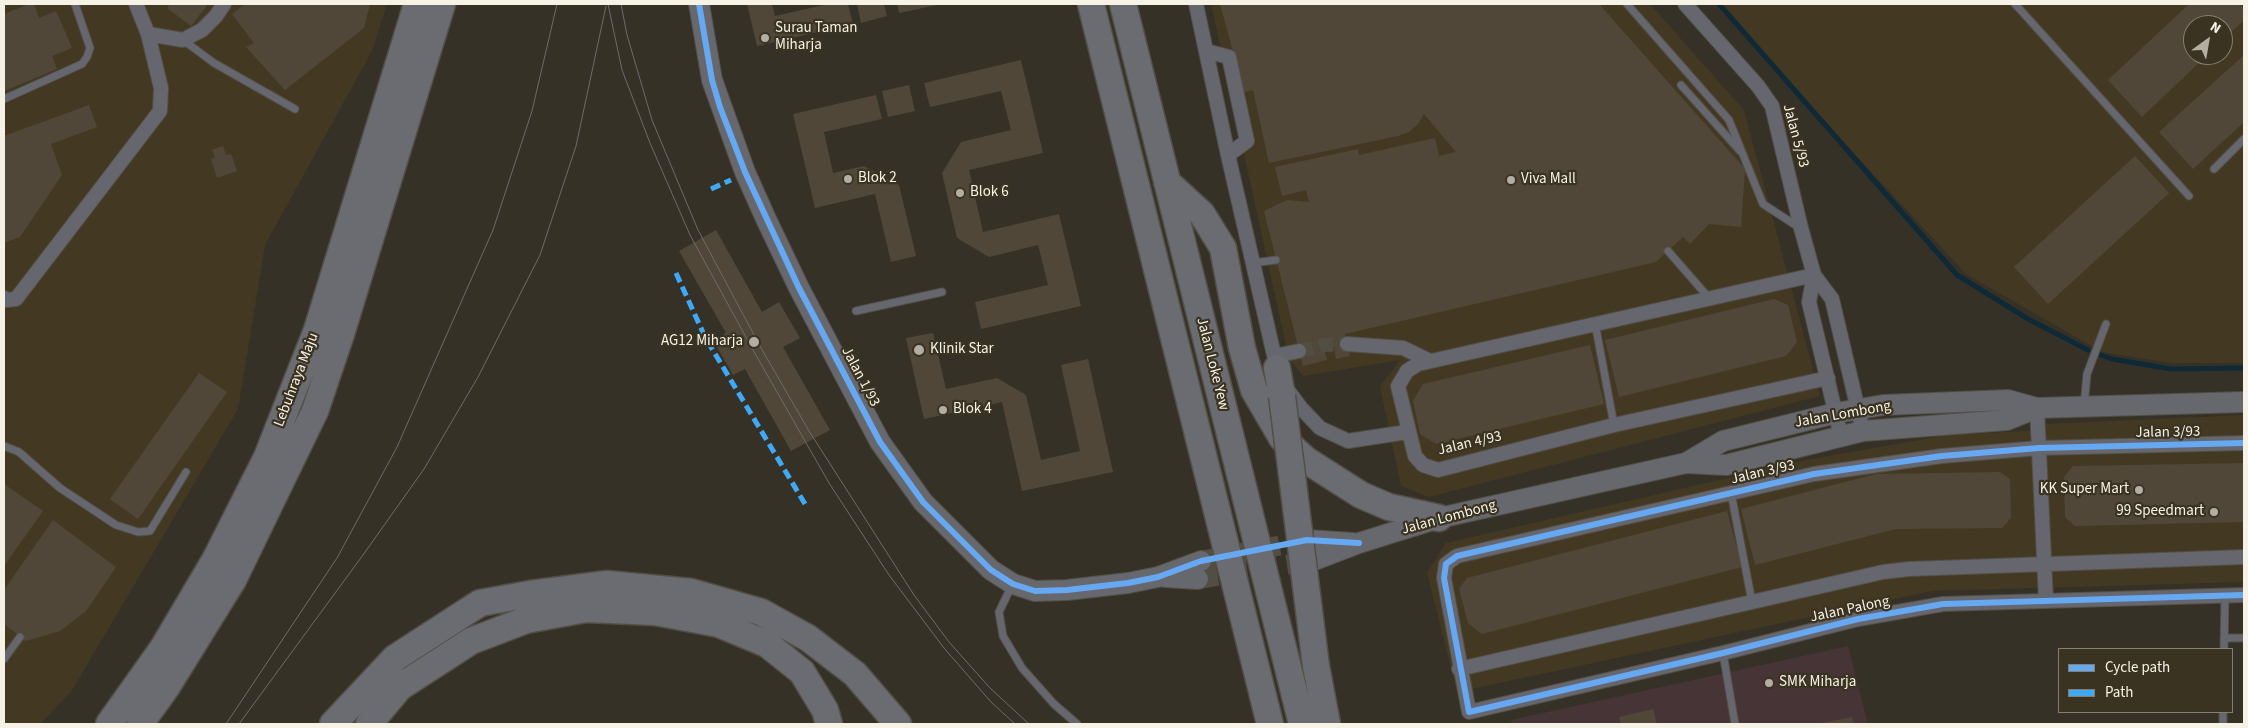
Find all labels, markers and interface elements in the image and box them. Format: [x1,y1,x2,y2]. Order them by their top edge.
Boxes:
north arrow [2183,15,2233,65]
text: N [2206,17,2225,39]
place label: Surau Taman Miharja [775,20,857,55]
marker: Surau Taman Miharja [759,32,771,44]
street label: Jalan 5/93 [1778,102,1812,170]
place label: Blok 2 [858,170,897,188]
place label: Viva Mall [1521,171,1576,189]
marker: Blok 2 [842,173,854,185]
marker: Viva Mall [1505,174,1517,186]
place label: Blok 6 [970,184,1009,202]
marker: Blok 6 [954,187,966,199]
street label: Jalan Loke Yew [1192,316,1232,412]
street label: Lebuhraya Maju [271,330,323,430]
place label: AG12 Miharja [661,333,743,351]
marker: AG12 Miharja [747,335,761,349]
place label: Klinik Star [930,341,994,359]
marker: Klinik Star [912,343,926,357]
street label: Jalan 1/93 [837,344,883,410]
street label: Jalan Lombong [1794,398,1892,432]
place label: Blok 4 [953,401,992,419]
marker: Blok 4 [937,404,949,416]
street label: Jalan 3/93 [2135,423,2201,443]
street label: Jalan 4/93 [1436,428,1504,460]
street label: Jalan 3/93 [1729,457,1797,489]
place label: KK Super Mart [2040,481,2129,499]
marker: KK Super Mart [2133,484,2145,496]
street label: Jalan Lombong [1400,497,1498,539]
place label: 99 Speedmart [2116,503,2204,521]
marker: 99 Speedmart [2208,506,2220,518]
street label: Jalan Palong [1809,593,1891,627]
legend [2058,648,2233,713]
text: Cycle path [2105,657,2170,678]
place label: SMK Miharja [1779,674,1856,692]
marker: SMK Miharja [1763,677,1775,689]
text: Path [2105,682,2133,703]

